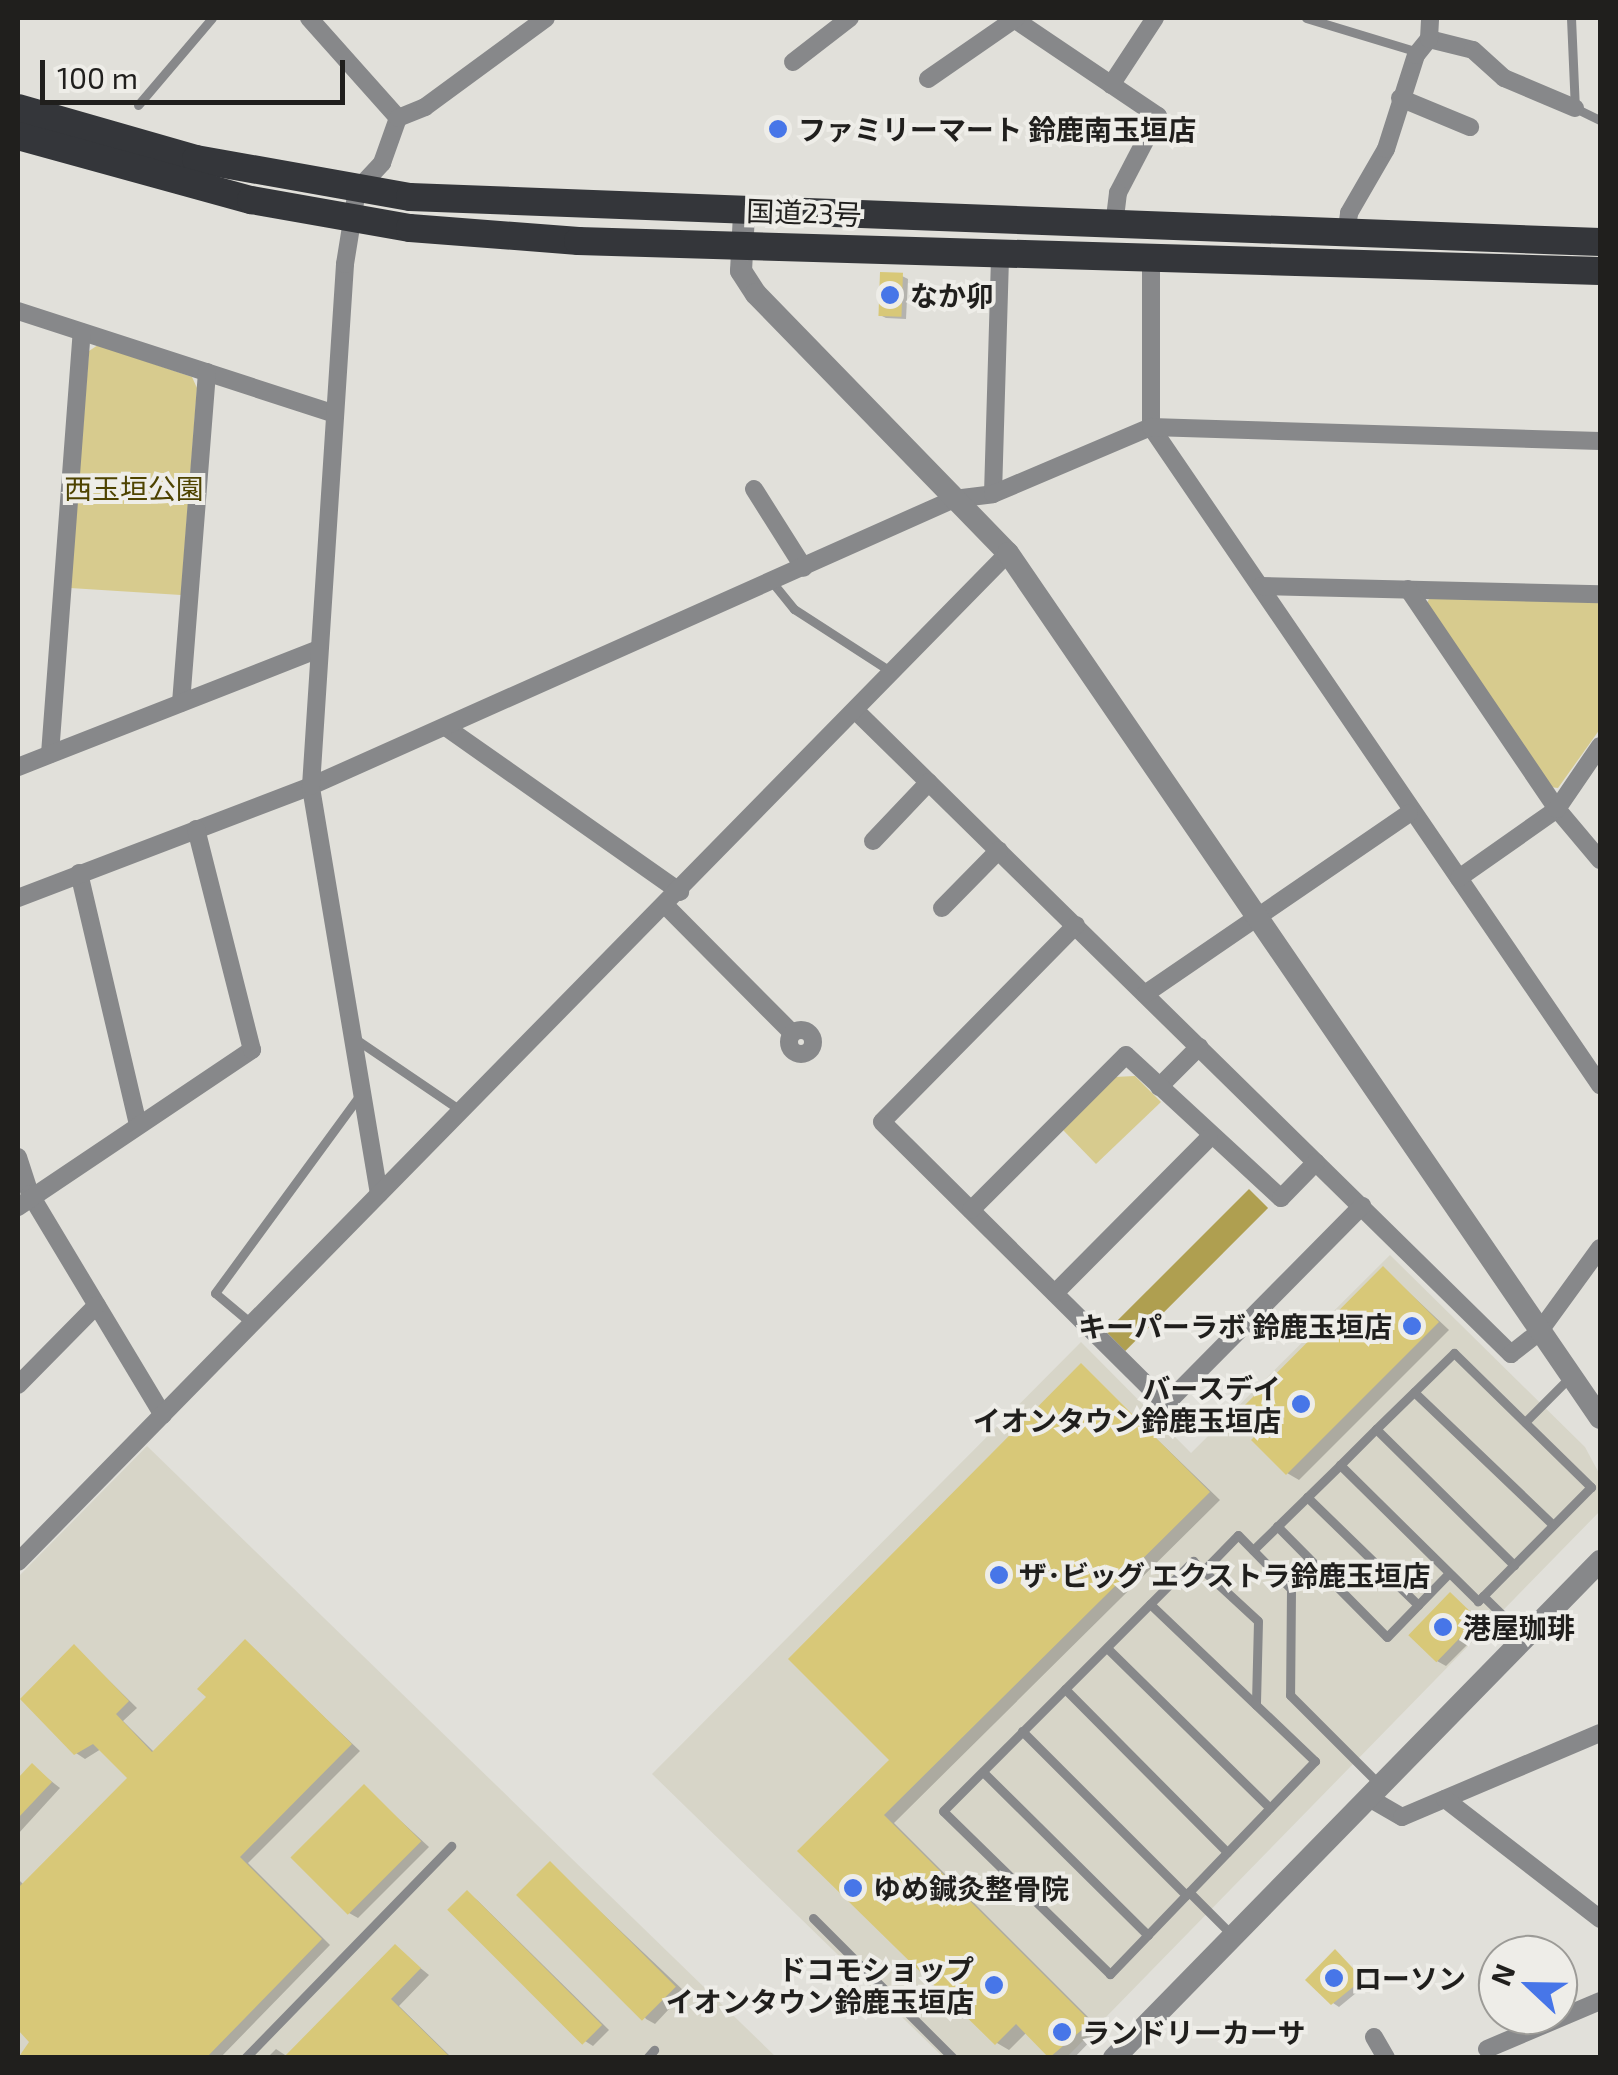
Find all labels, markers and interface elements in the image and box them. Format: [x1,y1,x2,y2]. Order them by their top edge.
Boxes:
scale bar [45,40,350,102]
text: 100 m [57,59,138,95]
place label: ファミリーマート 鈴鹿南玉垣店 [798,112,1196,146]
marker: ファミリーマート 鈴鹿南玉垣店 [767,118,789,140]
street label: 国道23号 [746,193,862,231]
place label: なか卯 [910,278,994,312]
marker: なか卯 [879,284,901,306]
park label: 西玉垣公園 [64,471,204,505]
place label: キーパーラボ 鈴鹿玉垣店 [1078,1309,1392,1343]
marker: キーパーラボ 鈴鹿玉垣店 [1401,1315,1423,1337]
place label: バースデイ イオンタウン鈴鹿玉垣店 [973,1371,1281,1437]
marker: バースデイ イオンタウン鈴鹿玉垣店 [1290,1393,1312,1415]
place label: ザ･ビッグ エクストラ鈴鹿玉垣店 [1019,1558,1431,1592]
marker: ザ･ビッグ エクストラ鈴鹿玉垣店 [988,1564,1010,1586]
place label: 港屋珈琲 [1463,1610,1575,1644]
marker: 港屋珈琲 [1432,1616,1454,1638]
place label: ゆめ鍼灸整骨院 [873,1871,1069,1905]
marker: ゆめ鍼灸整骨院 [842,1877,864,1899]
north arrow [1478,1935,1578,2035]
place label: ドコモショップ イオンタウン鈴鹿玉垣店 [666,1952,974,2018]
text: N [1482,1959,1522,1990]
place label: ローソン [1354,1961,1466,1995]
marker: ローソン [1323,1967,1345,1989]
marker: ドコモショップ イオンタウン鈴鹿玉垣店 [983,1974,1005,1996]
place label: ランドリーカーサ [1082,2015,1306,2049]
marker: ランドリーカーサ [1051,2021,1073,2043]

